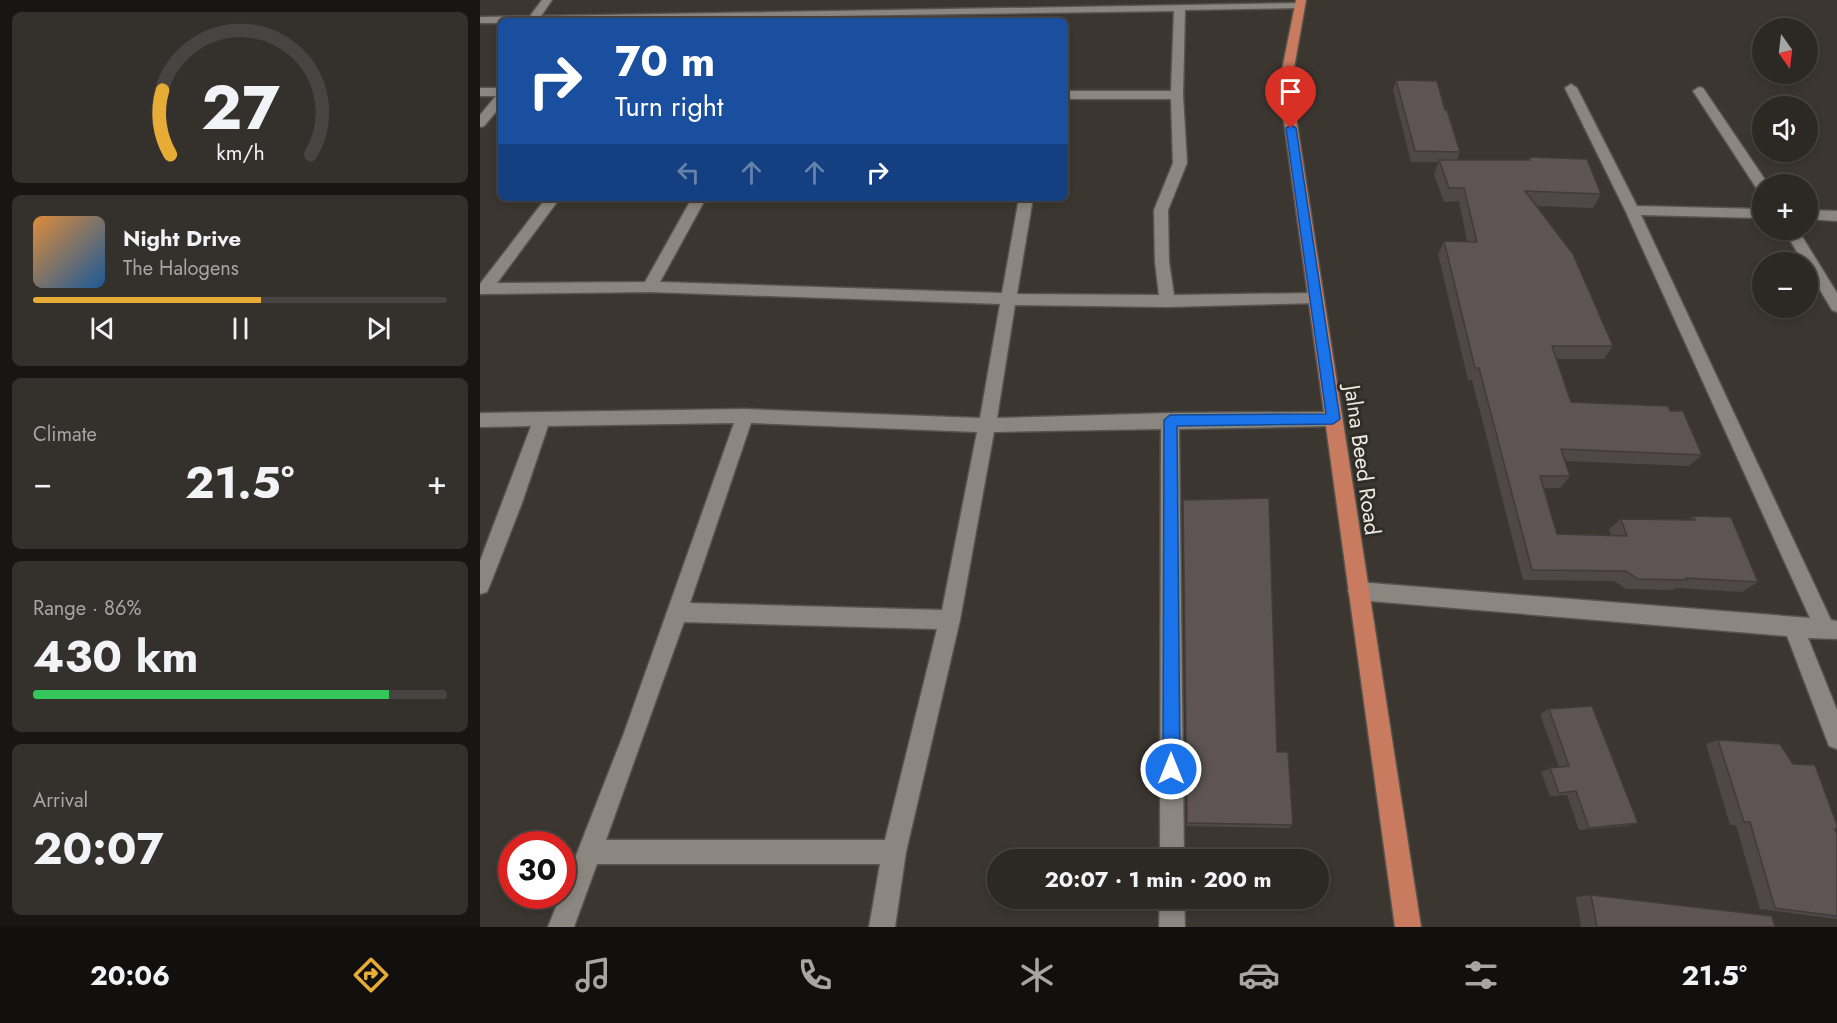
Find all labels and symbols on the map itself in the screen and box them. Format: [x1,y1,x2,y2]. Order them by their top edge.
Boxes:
north arrow [1752,18,1818,84]
pin [1265,66,1316,128]
street label: Jalna Beed Road [1336,380,1389,537]
position arrow [1139,737,1203,801]
speed limit sign: 30 [498,831,576,909]

